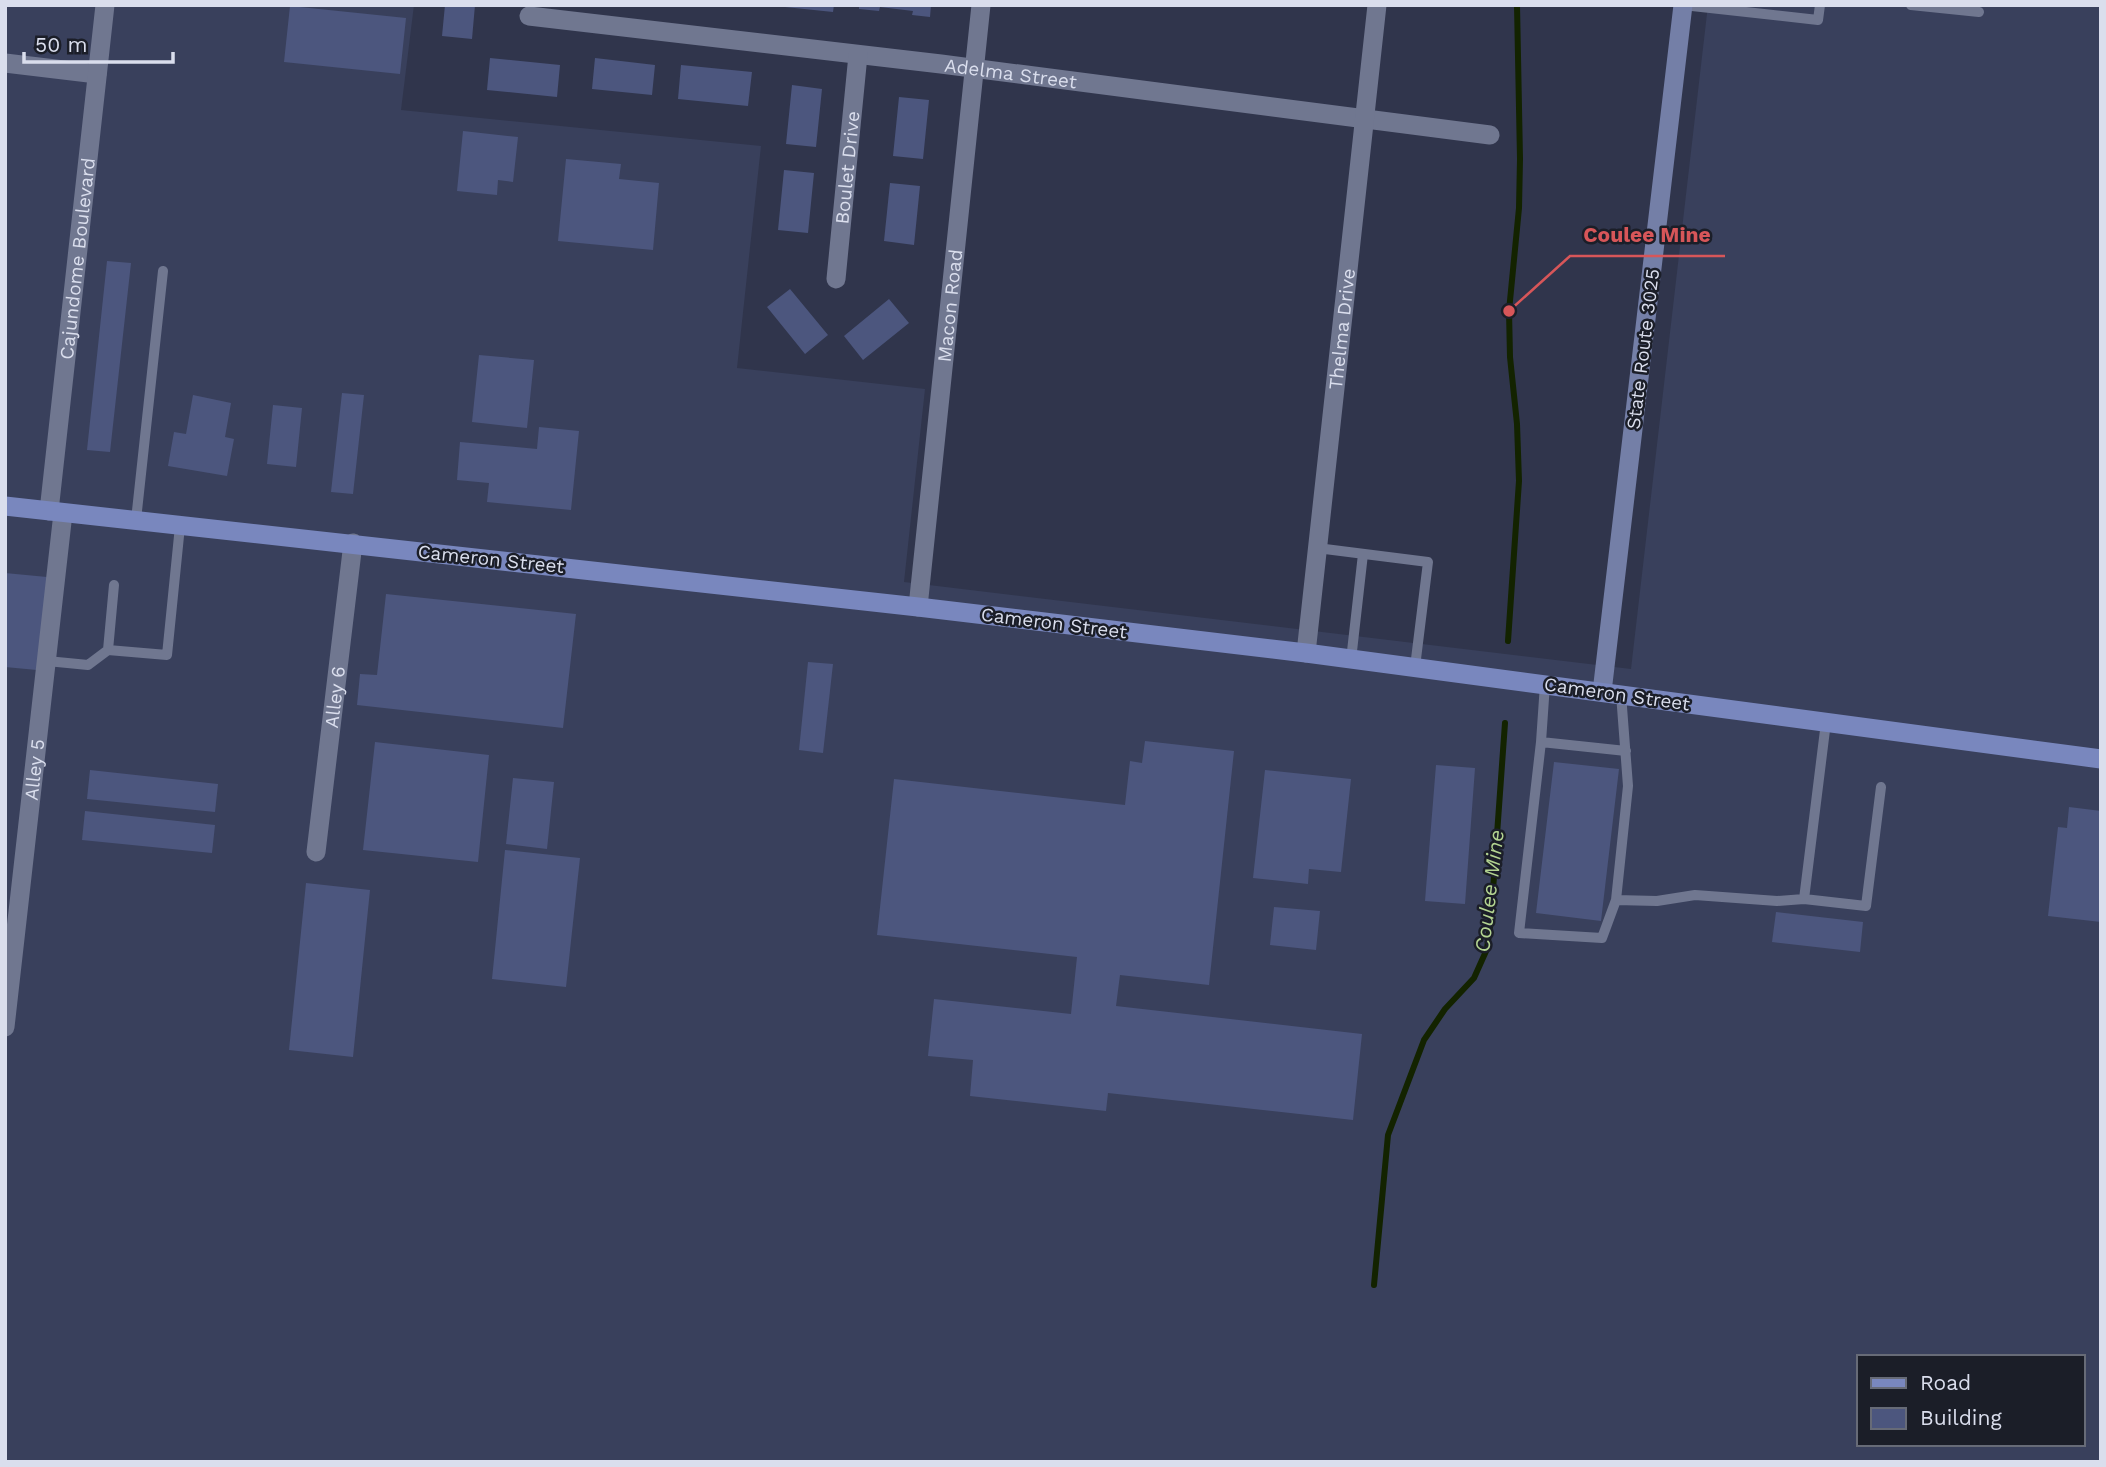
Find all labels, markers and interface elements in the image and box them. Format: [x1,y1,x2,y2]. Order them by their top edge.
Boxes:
scale bar [24,21,173,65]
text: 50 m [35,32,87,57]
street label: Adelma Street [943,53,1078,93]
street label: Boulet Drive [830,110,864,225]
street label: Cajundome Boulevard [54,156,100,361]
callout: Coulee Mine [1570,214,1725,256]
text: Coulee Mine [1583,222,1711,247]
street label: Macon Road [932,248,967,363]
street label: Thelma Drive [1323,267,1360,391]
street label: State Route 3025 [1622,267,1664,431]
street label: Cameron Street [417,540,565,578]
street label: Cameron Street [980,603,1128,643]
street label: Alley 6 [319,665,350,729]
street label: Cameron Street [1543,672,1691,716]
street label: Alley 5 [19,738,49,802]
water label: Coulee Mine [1469,828,1509,954]
legend [1857,1355,2085,1446]
text: Road [1920,1370,1971,1395]
text: Building [1920,1405,2002,1430]

